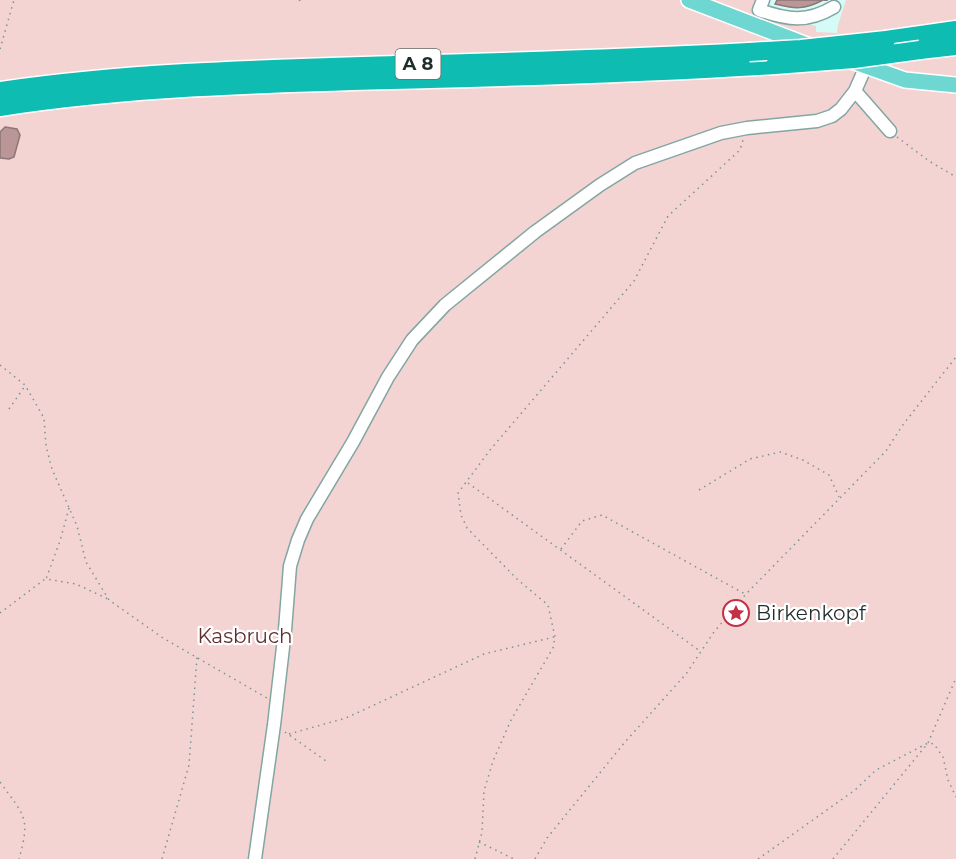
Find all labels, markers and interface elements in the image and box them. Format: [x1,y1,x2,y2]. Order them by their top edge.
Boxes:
road number: A 8 [396,49,440,79]
place icon: Birkenkopf [721,598,751,628]
place label: Birkenkopf [756,601,867,625]
park label: Kasbruch [197,624,293,648]

